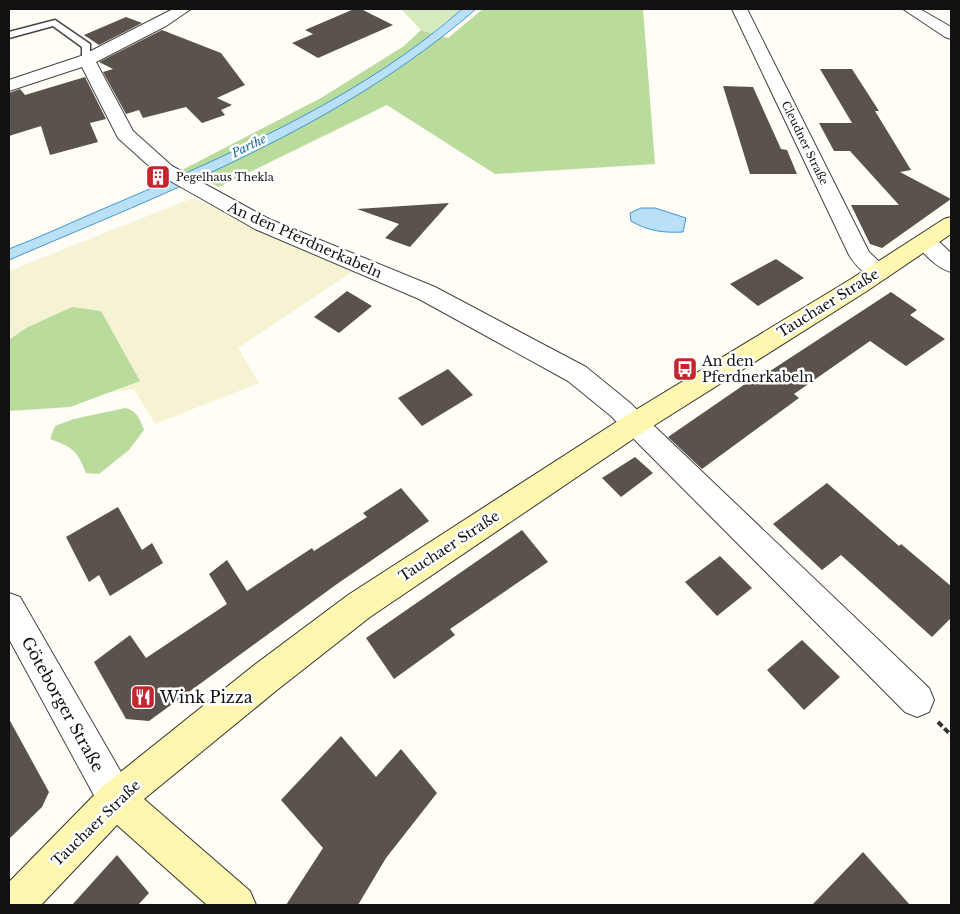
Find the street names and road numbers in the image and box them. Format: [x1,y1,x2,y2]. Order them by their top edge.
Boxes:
street label: Cleudner Straße [779,99,831,187]
street label: An den Pferdnerkabeln [224,197,385,282]
street label: Tauchaer Straße [774,265,882,341]
street label: Tauchaer Straße [395,507,503,585]
street label: Göteborger Straße [18,633,108,775]
street label: Tauchaer Straße [48,776,144,870]

